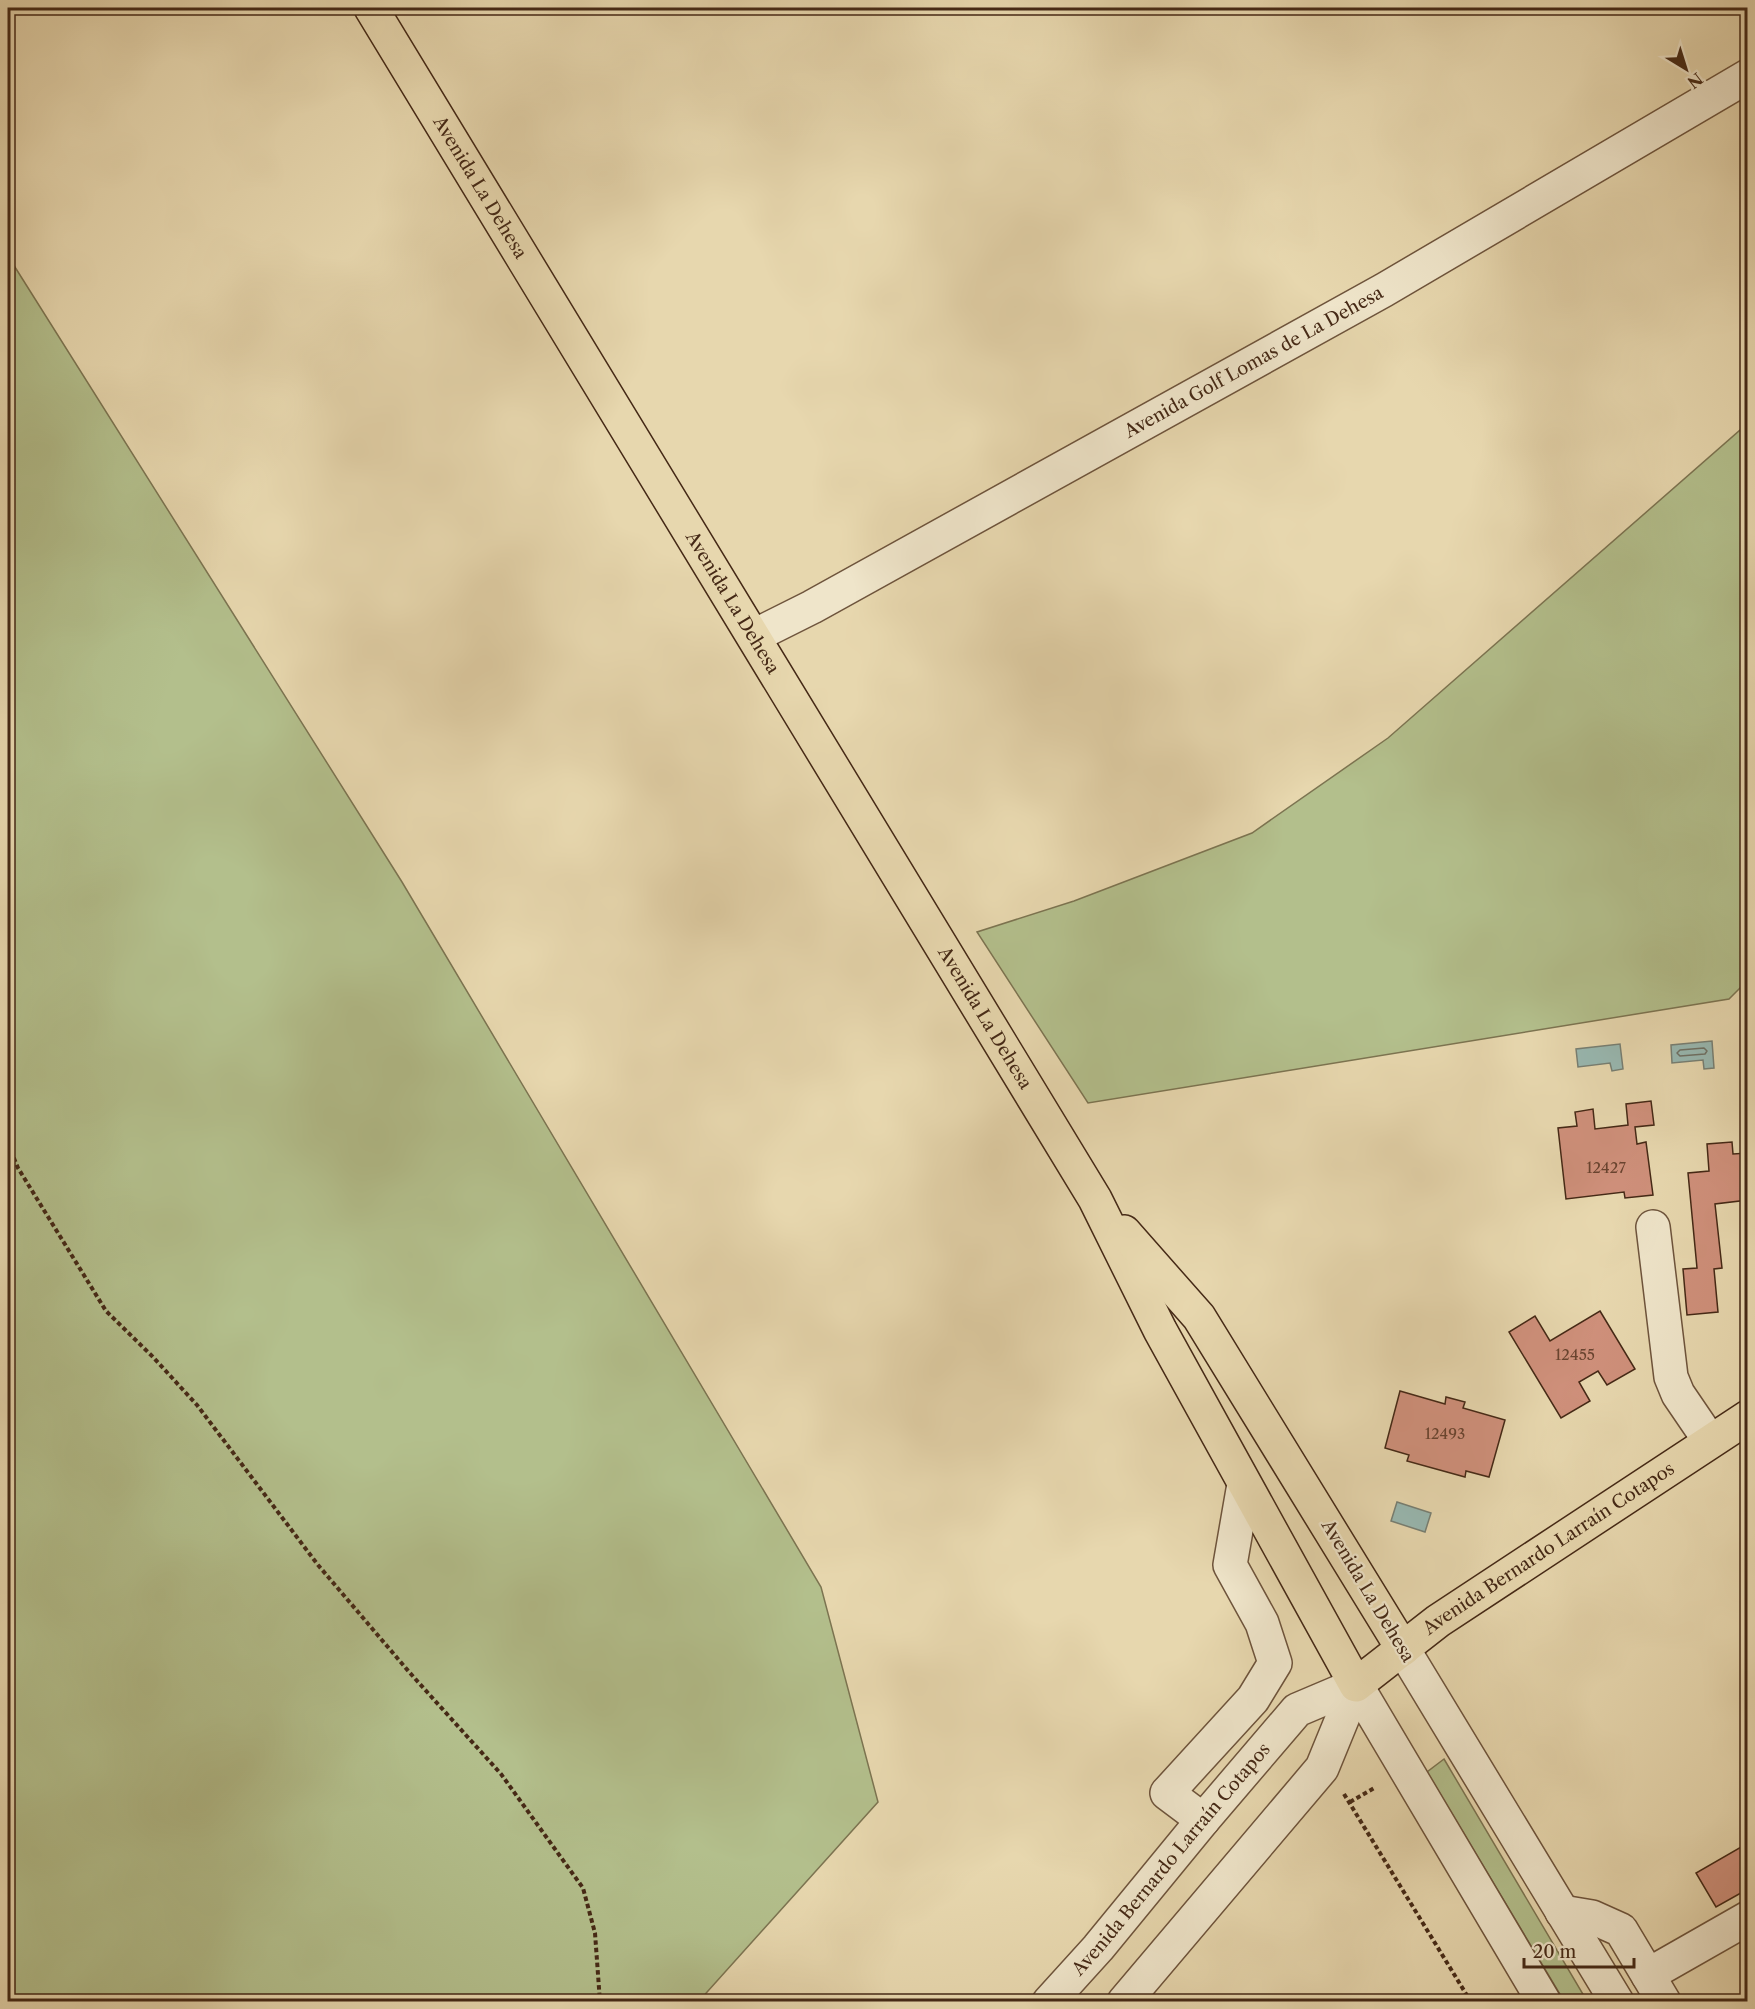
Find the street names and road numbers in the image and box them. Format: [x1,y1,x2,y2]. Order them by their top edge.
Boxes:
street label: Avenida La Dehesa [428,111,532,263]
street label: Avenida Golf Lomas de La Dehesa [1120,281,1388,443]
street label: Avenida La Dehesa [680,527,784,678]
street label: Avenida La Dehesa [933,942,1037,1094]
street label: Avenida Bernardo Larraín Cotapos [1418,1457,1679,1640]
street label: Avenida La Dehesa [1316,1515,1420,1667]
street label: Avenida Bernardo Larraín Cotapos [1067,1738,1275,1981]

